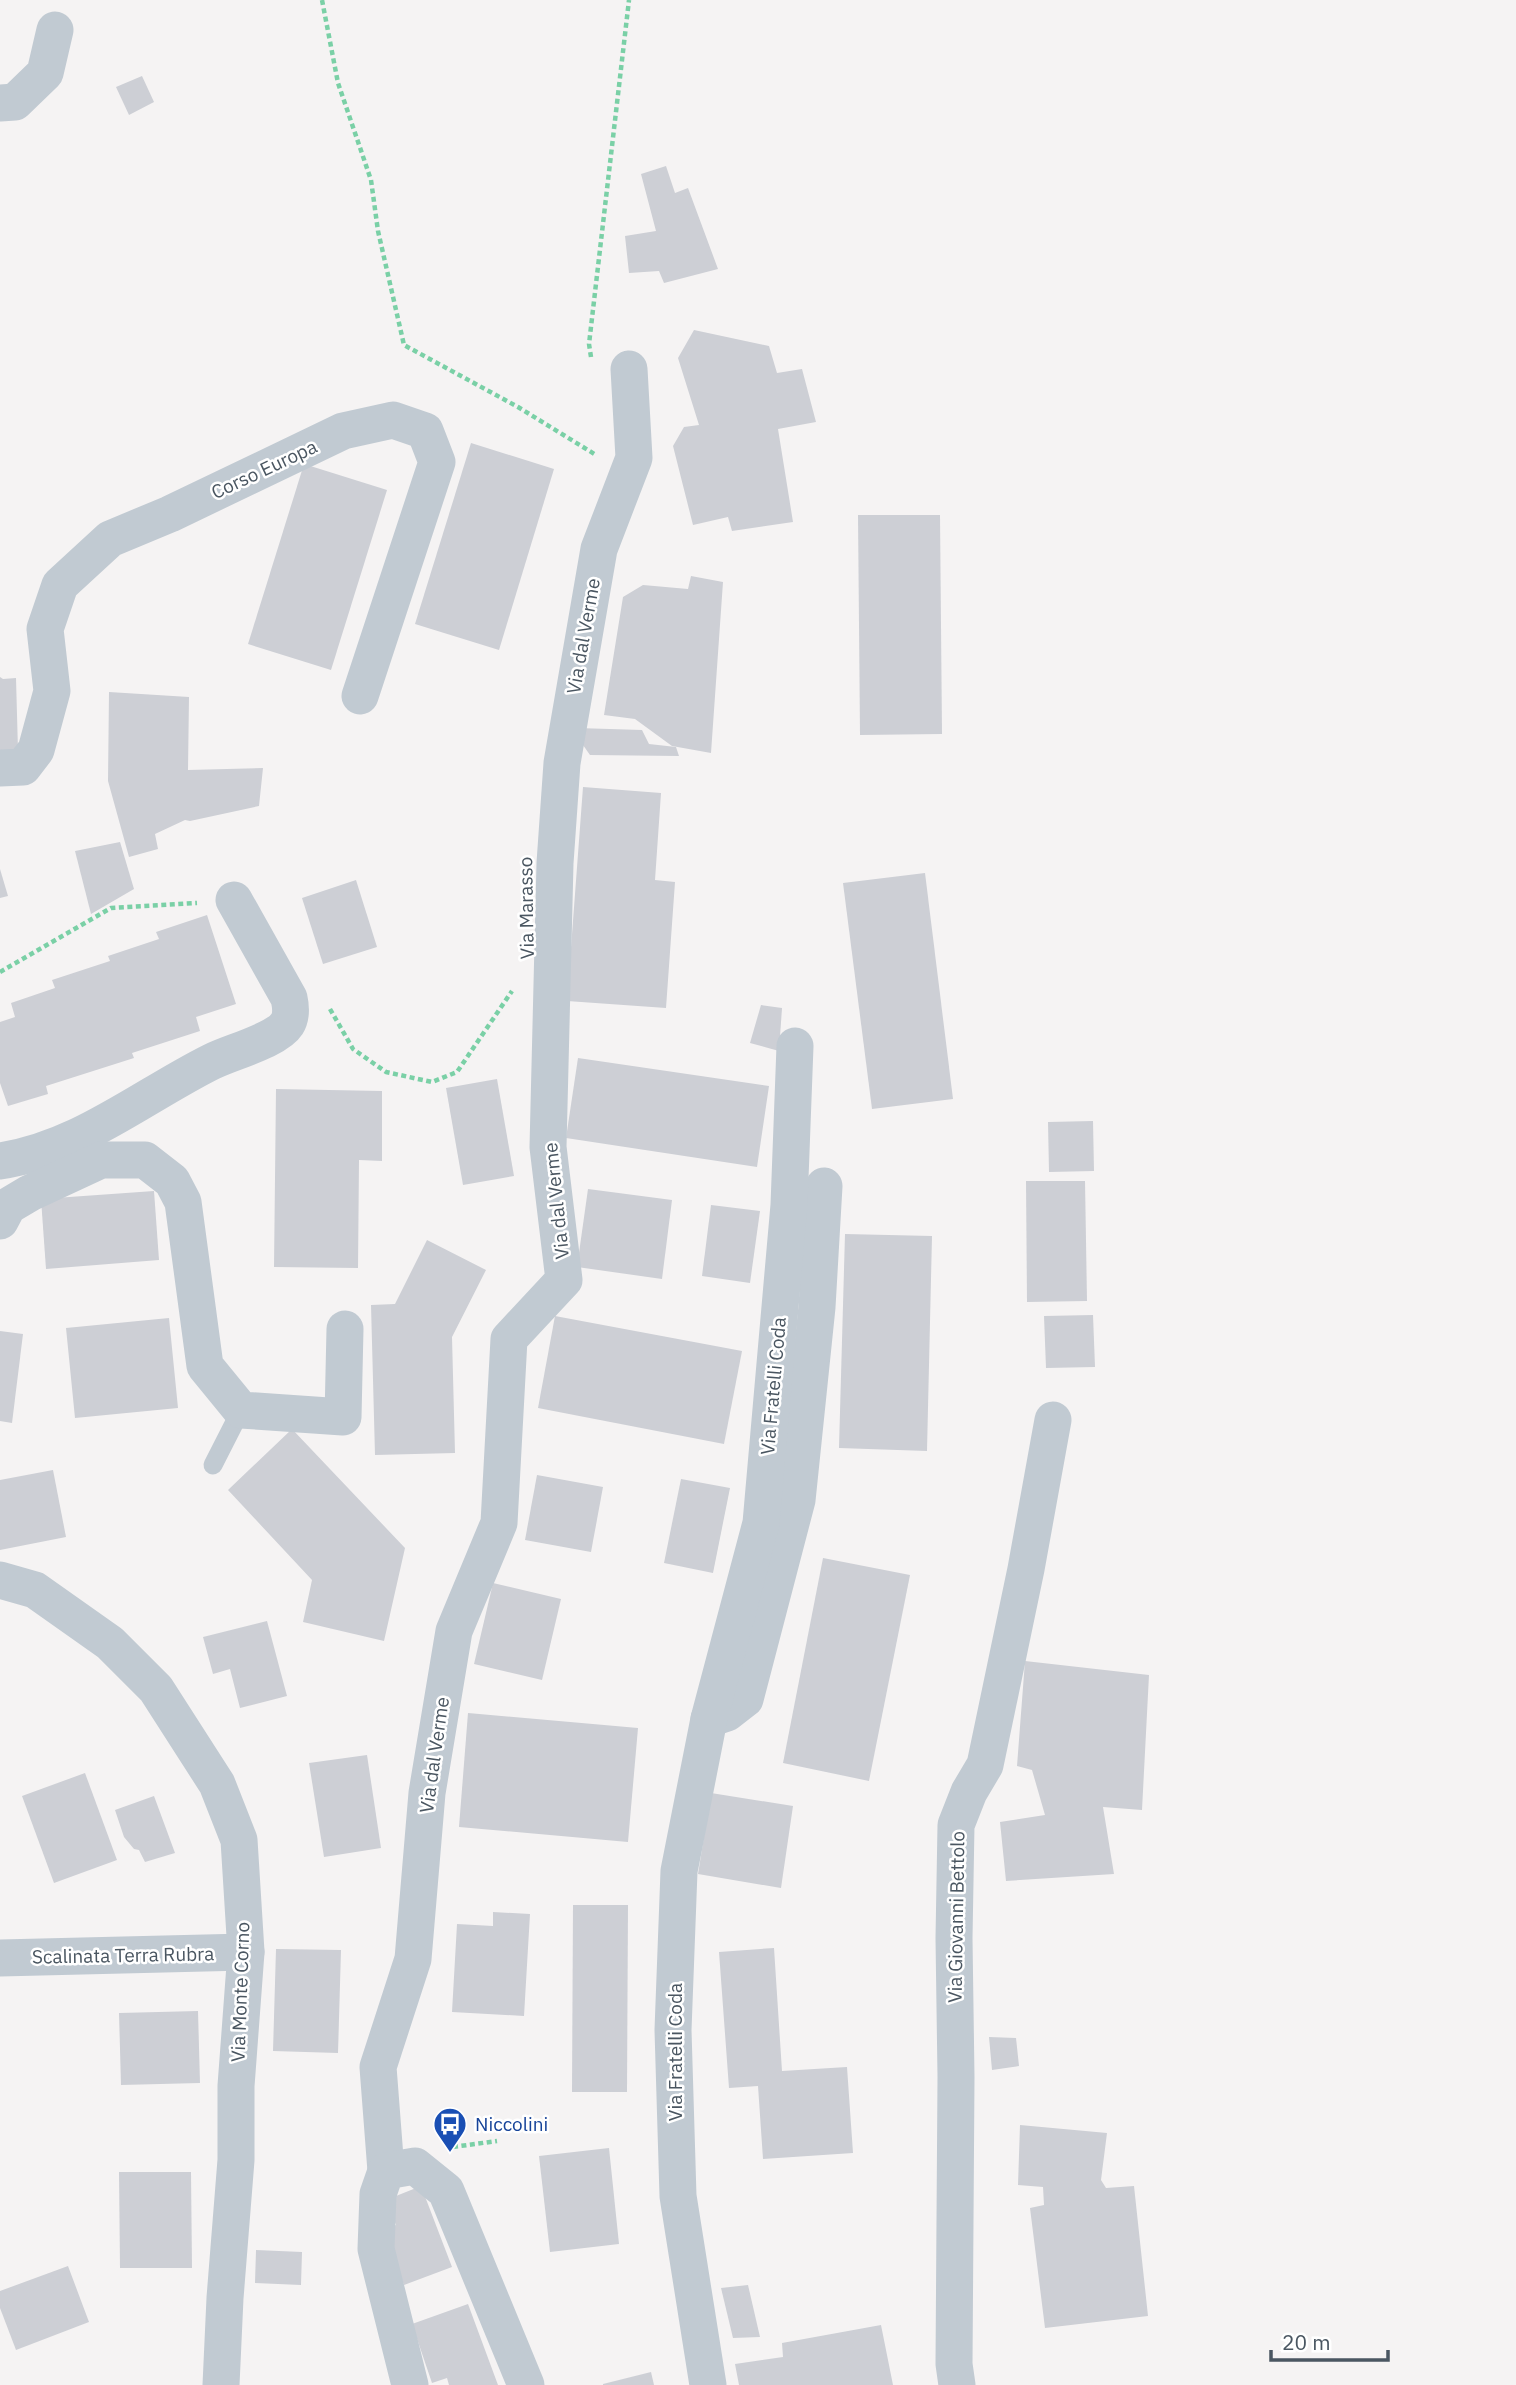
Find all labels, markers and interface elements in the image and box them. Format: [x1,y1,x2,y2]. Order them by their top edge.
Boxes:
street label: Corso Europa [207,434,321,504]
street label: Via dal Verme [561,576,605,696]
street label: Via Marasso [513,856,539,960]
street label: Via dal Verme [538,1141,574,1261]
street label: Via Fratelli Coda [755,1316,791,1456]
street label: Via dal Verme [414,1695,454,1815]
street label: Via Giovanni Bettolo [943,1831,969,2003]
street label: Via Monte Corno [226,1922,254,2062]
street label: Scalinata Terra Rubra [32,1941,214,1969]
street label: Via Fratelli Coda [663,1983,687,2121]
bus stop icon: Niccolini [431,2105,469,2154]
place label: Niccolini [475,2112,548,2136]
scale bar [1271,2318,1388,2362]
text: 20 m [1282,2328,1331,2356]

